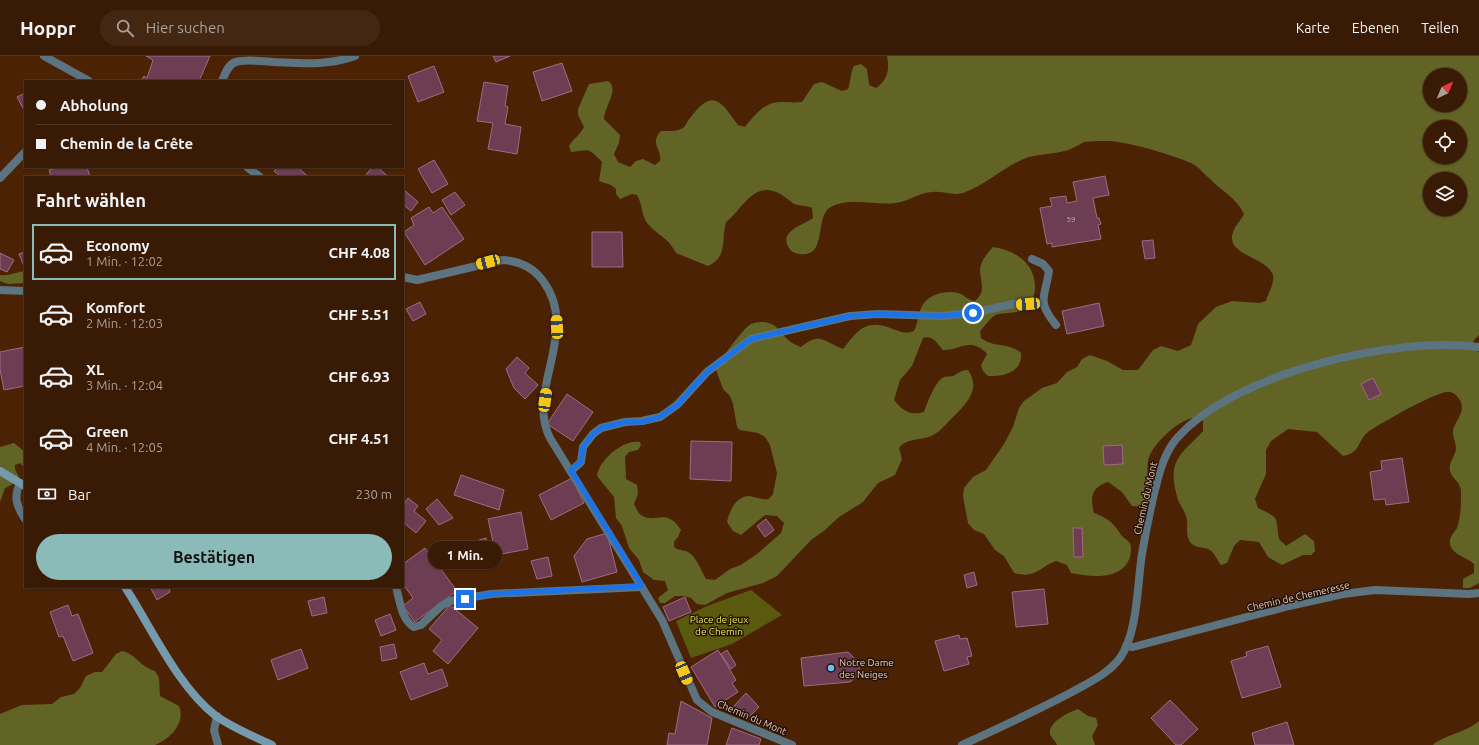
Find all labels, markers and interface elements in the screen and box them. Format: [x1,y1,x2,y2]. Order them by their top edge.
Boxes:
search box [100,10,380,46]
text: Hoppr [20,17,76,39]
icon: search [114,17,136,39]
text: Hier suchen [146,19,225,36]
text: Karte [1296,20,1330,36]
text: Ebenen [1352,20,1399,36]
text: Teilen [1421,20,1459,36]
north arrow [1423,68,1467,112]
map controls [1423,68,1467,216]
text: Abholung [60,97,128,114]
button: locate [1423,120,1467,164]
text: Chemin de la Crête [60,135,193,152]
button: layers [1423,172,1467,216]
text: Fahrt wählen [36,190,146,210]
house number: 59 [1066,215,1076,224]
icon: car [38,234,74,270]
text: Economy [86,237,150,254]
text: CHF 4.08 [328,244,390,261]
car [475,253,501,271]
text: 1 Min. · 12:02 [86,254,163,268]
icon: car [38,296,74,332]
car [1016,297,1040,311]
text: Komfort [86,299,145,316]
route start [964,304,982,322]
text: CHF 5.51 [328,306,390,323]
car [550,315,564,339]
text: 2 Min. · 12:03 [86,316,163,330]
icon: car [38,358,74,394]
text: XL [86,361,104,378]
text: CHF 6.93 [328,368,390,385]
text: 3 Min. · 12:04 [86,378,163,392]
car [537,387,553,413]
icon: car [38,420,74,456]
text: Green [86,423,128,440]
text: CHF 4.51 [328,430,390,447]
text: 4 Min. · 12:05 [86,440,163,454]
street label: Chemin du Mont [1132,461,1159,536]
icon: cash [36,483,58,505]
text: Bar [68,486,91,503]
text: 230 m [356,487,392,501]
button: Bestätigen [36,534,392,580]
callout: 1 Min. [428,541,502,569]
text: 1 Min. [447,548,483,562]
street label: Chemin de Chemeresse [1246,579,1351,614]
route end [456,590,474,608]
park label: Place de jeux de Chemin [690,614,748,637]
place label: Notre Dame des Neiges [839,657,894,680]
car [674,660,694,686]
marker: Notre Dame des Neiges [826,663,836,673]
street label: Chemin du Mont [715,698,788,737]

